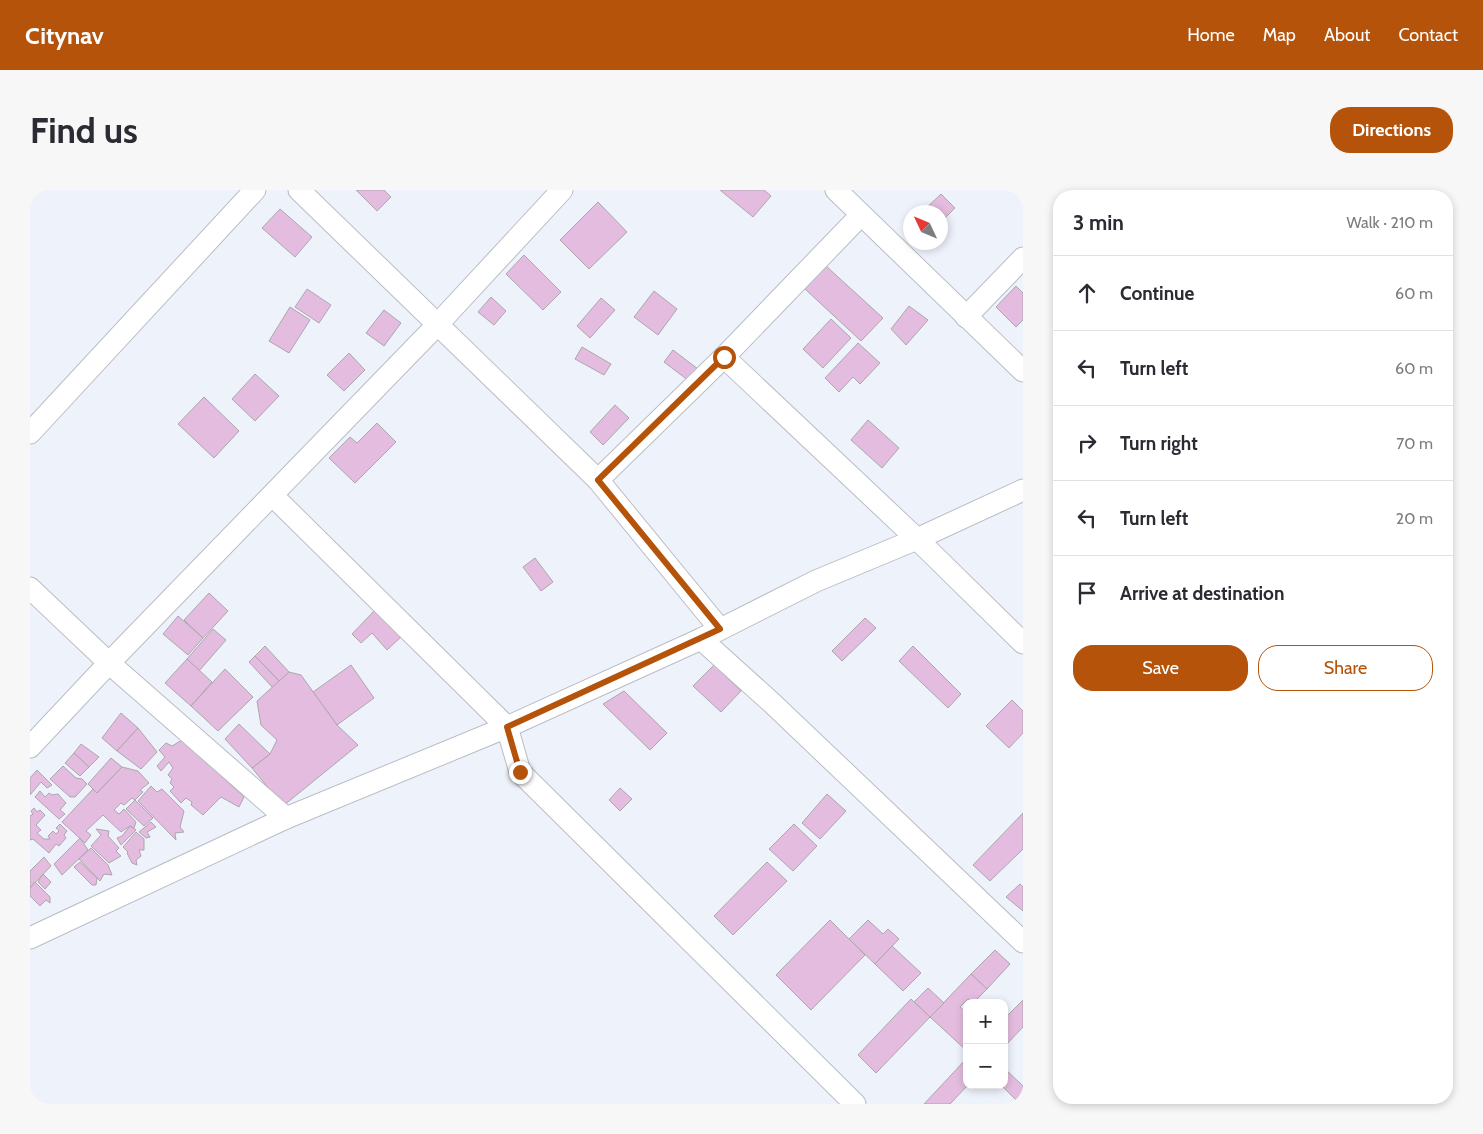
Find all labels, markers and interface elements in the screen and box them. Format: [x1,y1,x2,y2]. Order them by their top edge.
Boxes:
text: Citynav [25,21,104,50]
text: Home [1187,24,1235,46]
text: Map [1263,24,1296,46]
text: About [1324,24,1370,46]
text: Contact [1398,24,1458,46]
button: Directions [1330,107,1453,153]
text: Find us [30,109,138,152]
north arrow [903,205,948,250]
text: 3 min [1073,210,1124,235]
text: Walk · 210 m [1346,213,1433,232]
icon: ahead [1073,279,1101,307]
text: Continue [1120,282,1194,305]
text: 60 m [1395,284,1433,303]
route start [713,346,736,369]
icon: left [1073,354,1101,382]
text: Turn left [1120,357,1188,380]
text: 60 m [1395,359,1433,378]
icon: right [1073,429,1101,457]
text: Turn right [1120,432,1198,455]
text: 70 m [1396,434,1433,453]
icon: left [1073,504,1101,532]
text: Turn left [1120,507,1188,530]
text: 20 m [1396,509,1433,528]
icon: arrive [1073,579,1101,607]
text: Arrive at destination [1120,582,1284,605]
button: Save [1073,645,1248,691]
button: Share [1258,645,1433,691]
route end [509,761,532,784]
map controls [963,999,1008,1089]
button: + [963,999,1008,1044]
button: − [963,1044,1008,1089]

